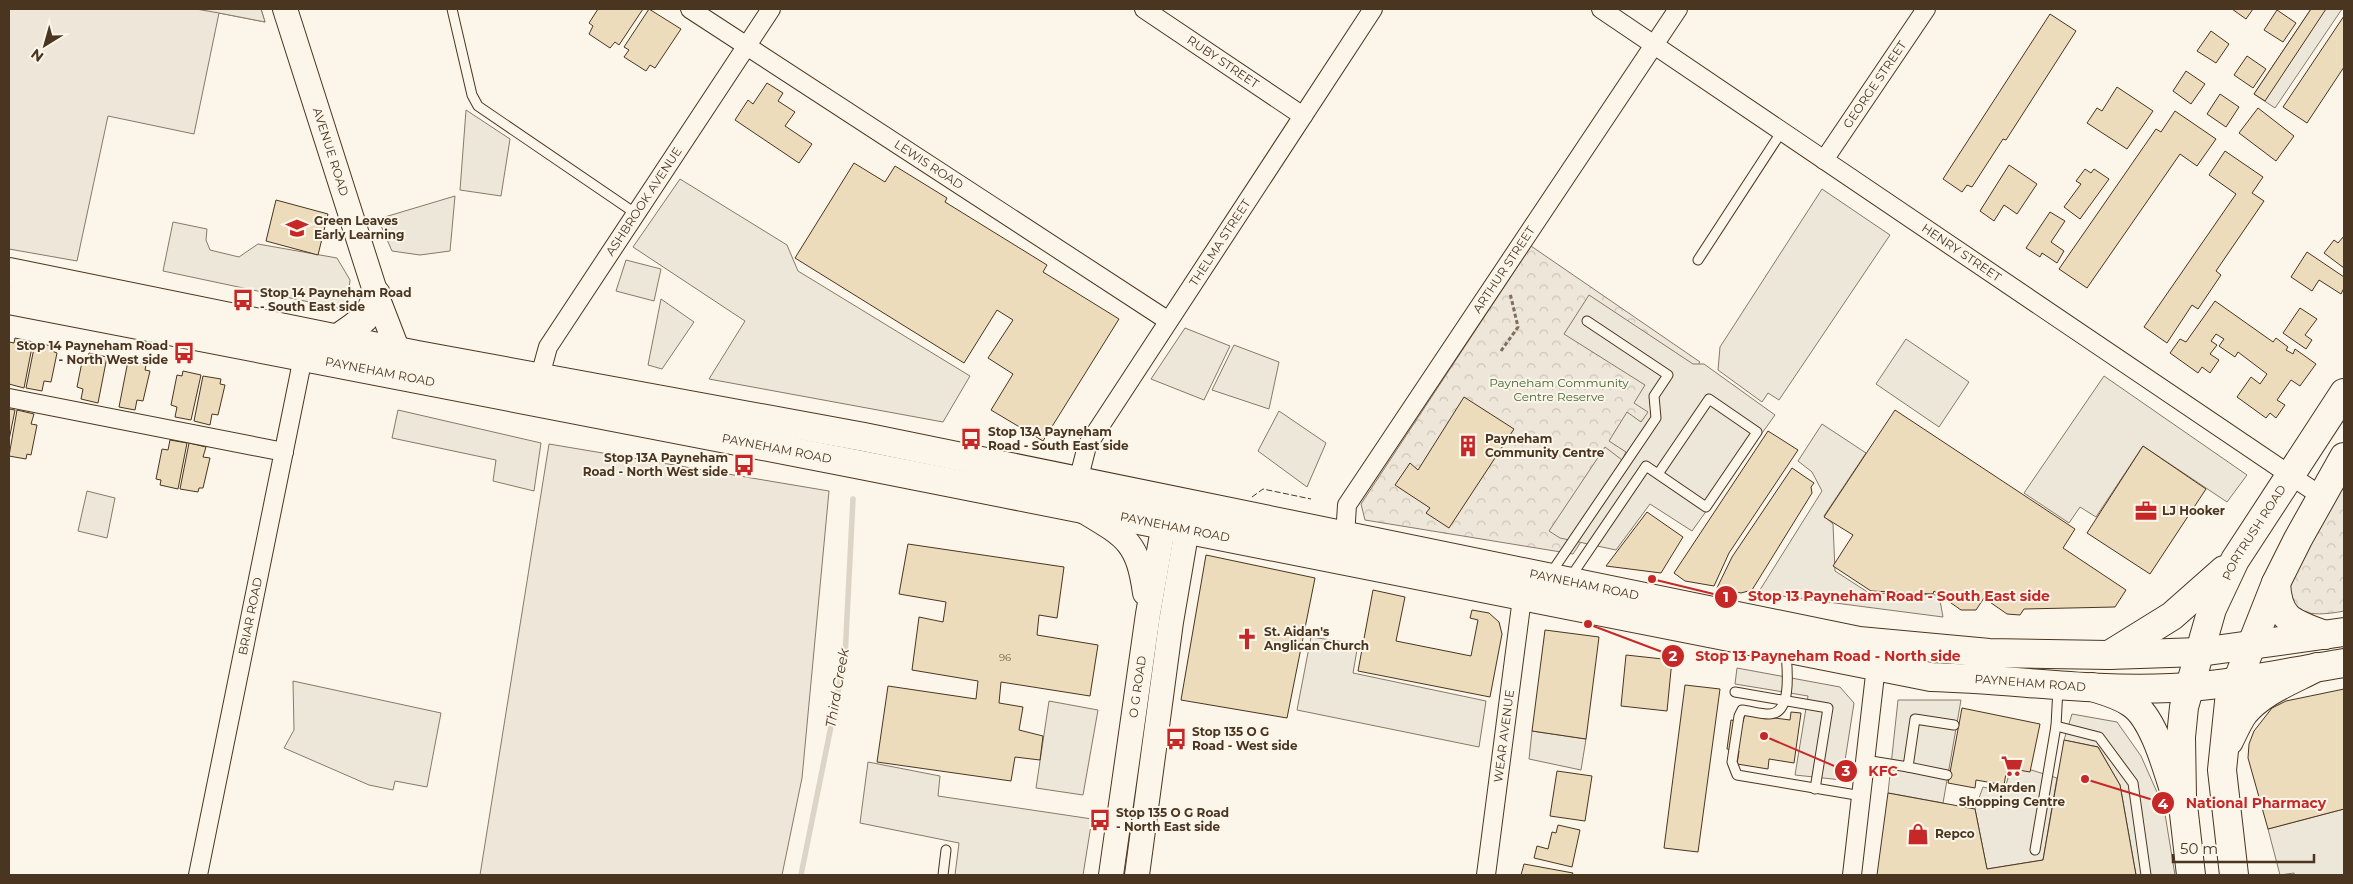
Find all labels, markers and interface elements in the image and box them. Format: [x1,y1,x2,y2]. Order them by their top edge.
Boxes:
north arrow [20,20,70,70]
street label: RUBY STREET [1184,32,1262,91]
street label: GEORGE STREET [1840,38,1909,131]
text: N [27,45,47,66]
street label: AVENUE ROAD [310,106,352,198]
street label: LEWIS ROAD [892,136,966,192]
street label: ASHBROOK AVENUE [602,144,685,258]
street label: THELMA STREET [1186,196,1254,289]
place label: Green Leaves Early Learning [314,213,405,242]
school or university icon: Green Leaves Early Learning [284,215,310,241]
street label: HENRY STREET [1919,220,2004,285]
street label: ARTHUR STREET [1469,223,1538,316]
place label: Stop 14 Payneham Road - South East side [260,285,412,314]
bus stop icon: Stop 14 Payneham Road - South East side [230,287,256,313]
place label: Stop 14 Payneham Road - North West side [16,338,168,367]
bus stop icon: Stop 14 Payneham Road - North West side [171,340,197,366]
street label: PAYNEHAM ROAD [324,353,436,389]
park label: Payneham Community Centre Reserve [1489,375,1629,404]
place label: Stop 13A Payneham Road - South East side [988,424,1129,453]
bus stop icon: Stop 13A Payneham Road - South East side [958,426,984,452]
street label: PAYNEHAM ROAD [721,430,833,466]
place label: Payneham Community Centre [1485,431,1605,460]
building icon: Payneham Community Centre [1455,433,1481,459]
place label: Stop 13A Payneham Road - North West side [583,450,728,479]
bus stop icon: Stop 13A Payneham Road - North West side [731,452,757,478]
street label: PORTRUSH ROAD [2219,482,2289,583]
office icon: LJ Hooker [2133,498,2159,524]
place label: LJ Hooker [2162,503,2225,518]
street label: PAYNEHAM ROAD [1119,509,1231,545]
street label: PAYNEHAM ROAD [1528,566,1641,603]
street label: BRIAR ROAD [235,576,265,656]
callout: Stop 13 Payneham Road - South East side [1713,582,2060,611]
text: 1 [1723,587,1729,606]
text: Stop 13 Payneham Road - South East side [1748,587,2050,605]
place label: St. Aidan's Anglican Church [1263,624,1369,653]
church icon: St. Aidan's Anglican Church [1234,626,1260,652]
callout: Stop 13 Payneham Road - North side [1660,641,1970,670]
water label: Third Creek [821,646,853,729]
text: 2 [1669,646,1678,665]
text: Stop 13 Payneham Road - North side [1695,647,1961,665]
house number: 96 [999,651,1011,664]
street label: O G ROAD [1125,655,1149,719]
street label: PAYNEHAM ROAD [1974,671,2086,694]
street label: WEAR AVENUE [1490,689,1517,783]
place label: Stop 135 O G Road - West side [1192,724,1298,753]
bus stop icon: Stop 135 O G Road - West side [1163,726,1189,752]
supermarket icon: Marden Shopping Centre [1999,753,2025,779]
callout: KFC [1833,756,1908,785]
text: 3 [1841,761,1851,780]
text: KFC [1868,762,1898,780]
place label: Marden Shopping Centre [1959,780,2066,809]
callout: National Pharmacy [2151,789,2336,818]
text: 4 [2158,794,2169,813]
text: National Pharmacy [2186,794,2327,812]
place label: Stop 135 O G Road - North East side [1116,805,1229,834]
bus stop icon: Stop 135 O G Road - North East side [1087,807,1113,833]
shop icon: Repco [1905,821,1931,847]
place label: Repco [1935,826,1975,841]
scale bar [2173,832,2314,864]
text: 50 m [2180,839,2218,858]

